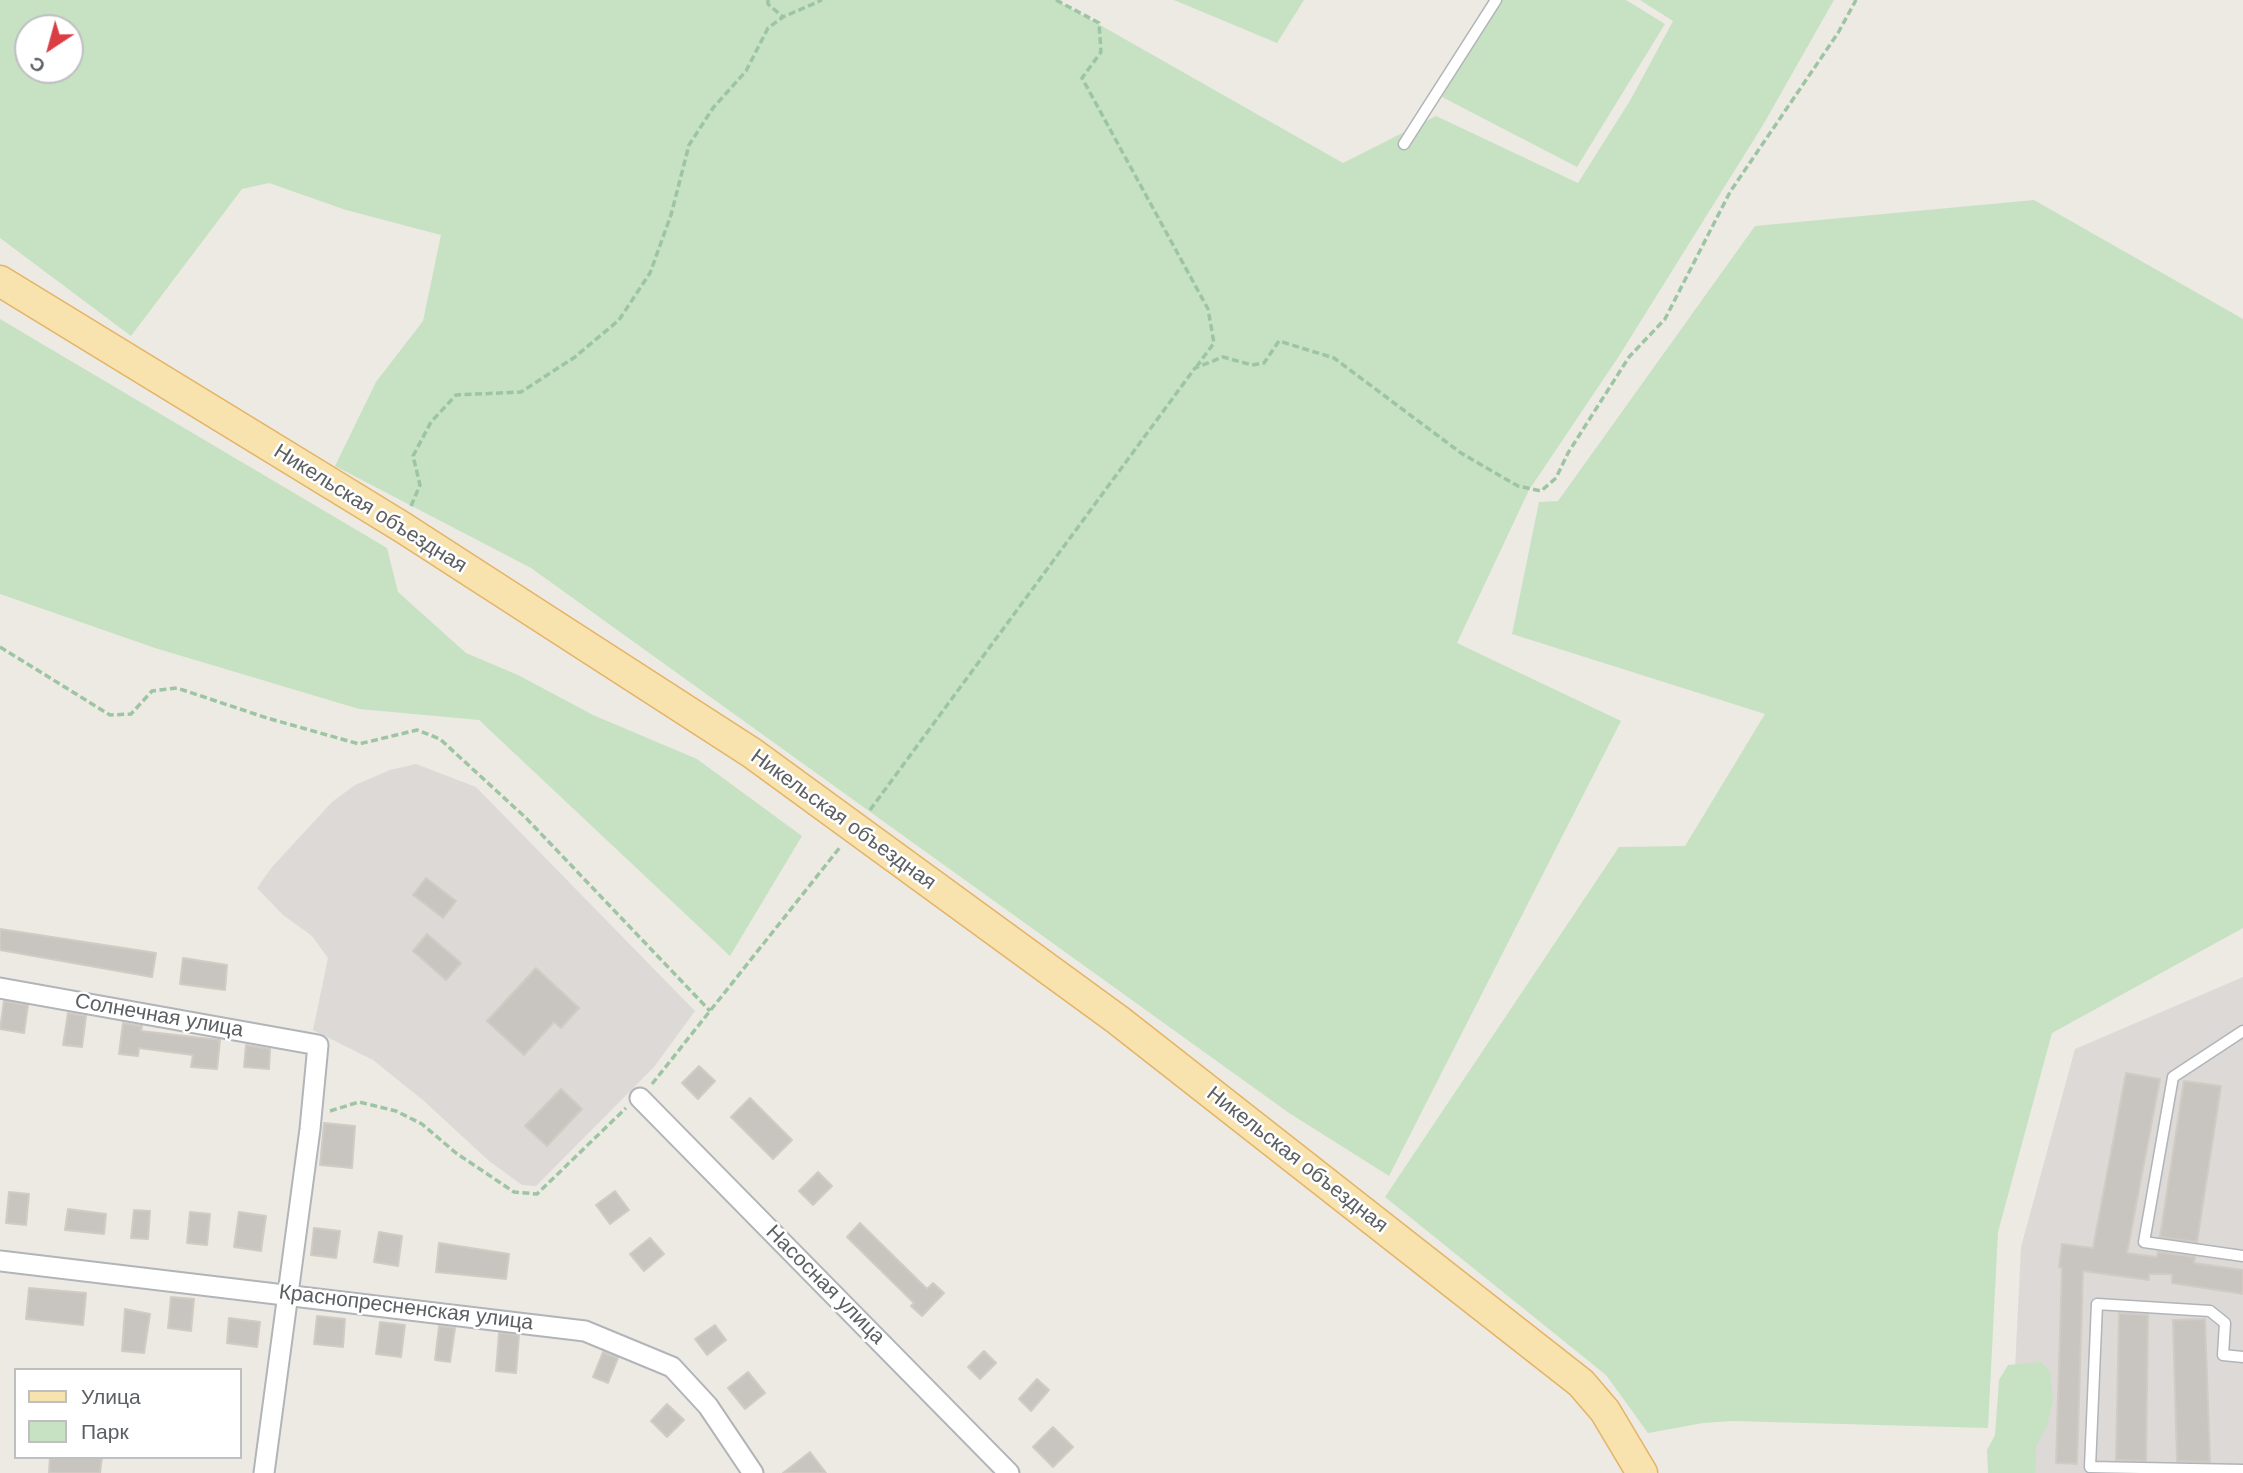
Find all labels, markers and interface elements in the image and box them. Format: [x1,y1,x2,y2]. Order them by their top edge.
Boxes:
north arrow [14,14,84,84]
text: С [26,52,49,77]
street label: Никельская объездная [269,439,471,579]
street label: Никельская объездная [745,744,941,896]
street label: Солнечная улица [73,989,245,1043]
street label: Никельская объездная [1201,1081,1393,1239]
street label: Насосная улица [760,1220,890,1350]
street label: Краснопресненская улица [277,1280,535,1336]
legend [14,1368,242,1459]
text: Улица [81,1385,141,1408]
text: Парк [81,1420,129,1443]

